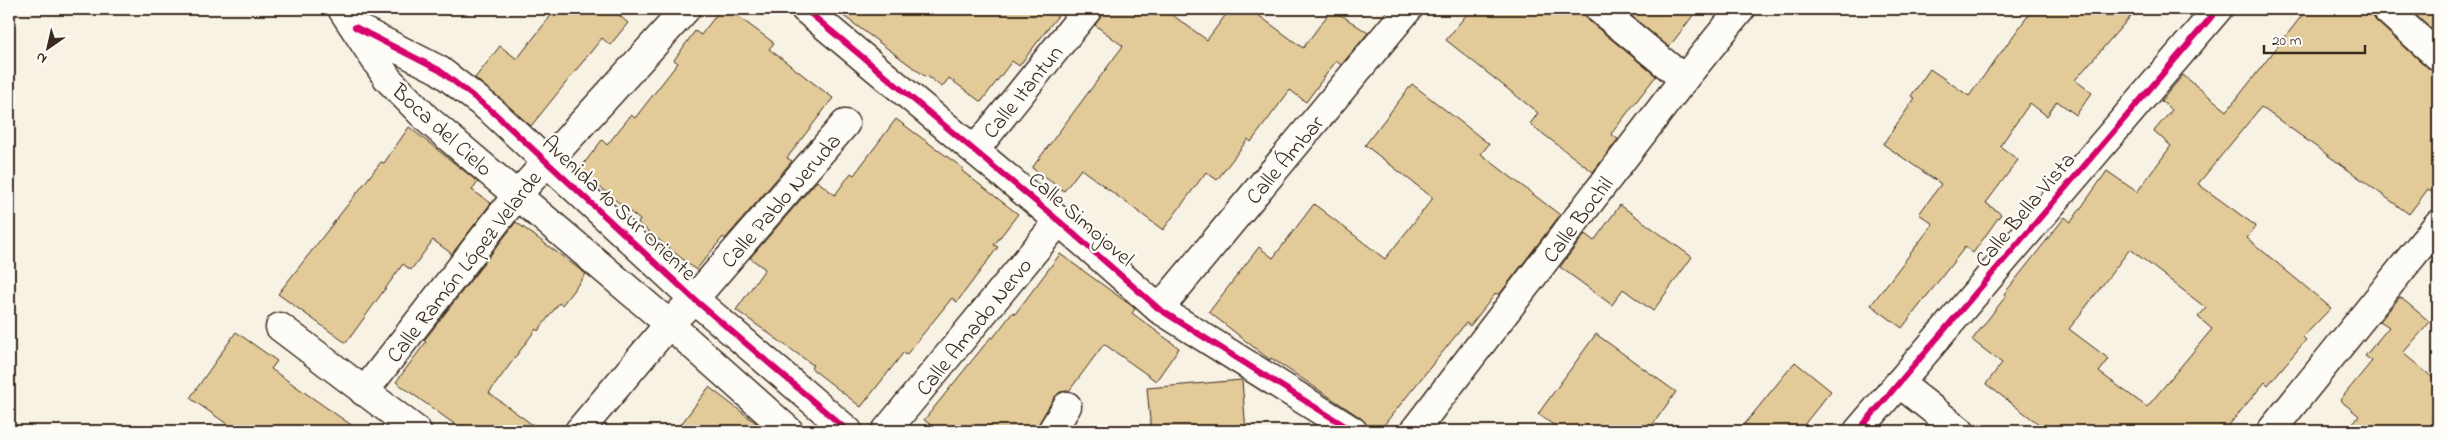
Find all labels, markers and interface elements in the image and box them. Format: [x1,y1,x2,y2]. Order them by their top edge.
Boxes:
north arrow [22,22,72,72]
scale bar [2264,22,2366,54]
text: 20 m [2272,30,2302,52]
street label: Calle Itantun [976,39,1072,147]
text: N [32,46,51,69]
street label: Boca del Cielo [383,77,498,185]
street label: Calle Ámbar [1239,109,1333,212]
street label: Calle Pablo Neruda [714,127,850,277]
street label: Avenida 10 Sur Oriente [533,129,703,290]
street label: Calle Bella Vista [1968,146,2084,276]
street label: Calle Ramón López Velarde [380,165,551,371]
street label: Calle Simojovel [1020,165,1140,275]
street label: Calle Bochil [1536,171,1623,271]
street label: Calle Amado Nervo [909,252,1041,404]

